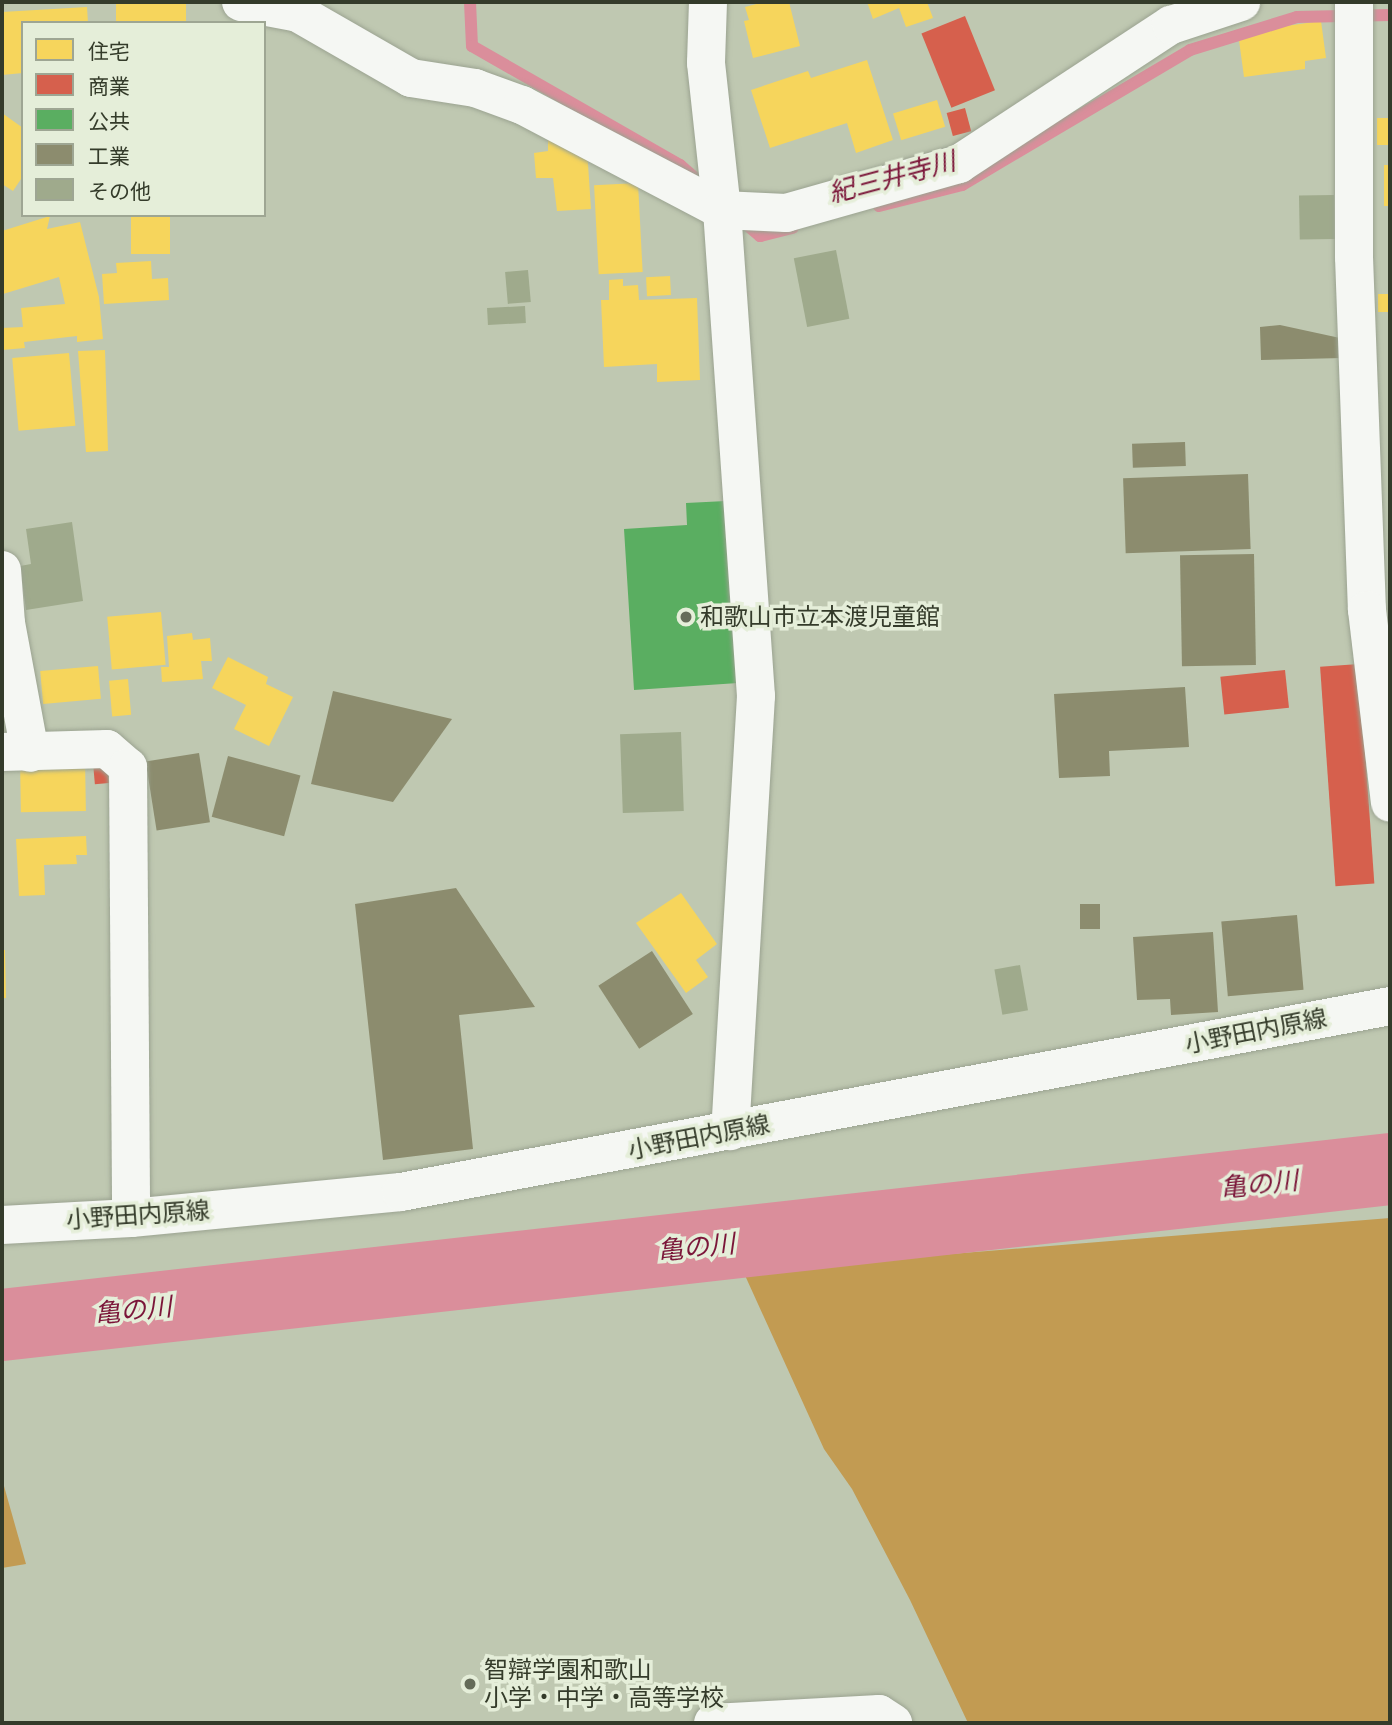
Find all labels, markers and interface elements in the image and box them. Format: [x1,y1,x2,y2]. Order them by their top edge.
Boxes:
legend [21,21,266,217]
text: 住宅 [88,38,130,65]
text: 商業 [88,73,130,100]
text: 公共 [88,108,130,135]
text: 工業 [88,143,130,170]
water label: 紀三井寺川 [825,145,959,209]
text: その他 [88,178,151,205]
place label: 和歌山市立本渡児童館 [700,603,940,631]
marker: 和歌山市立本渡児童館 [678,609,694,625]
street label: 小野田内原線 [1183,1003,1329,1059]
street label: 小野田内原線 [626,1109,772,1165]
water label: 亀の川 [1219,1164,1299,1204]
street label: 小野田内原線 [65,1196,211,1234]
water label: 亀の川 [656,1227,736,1267]
water label: 亀の川 [93,1290,173,1330]
place label: 智辯学園和歌山 小学・中学・高等学校 [484,1656,724,1712]
marker: 智辯学園和歌山 小学・中学・高等学校 [462,1676,478,1692]

